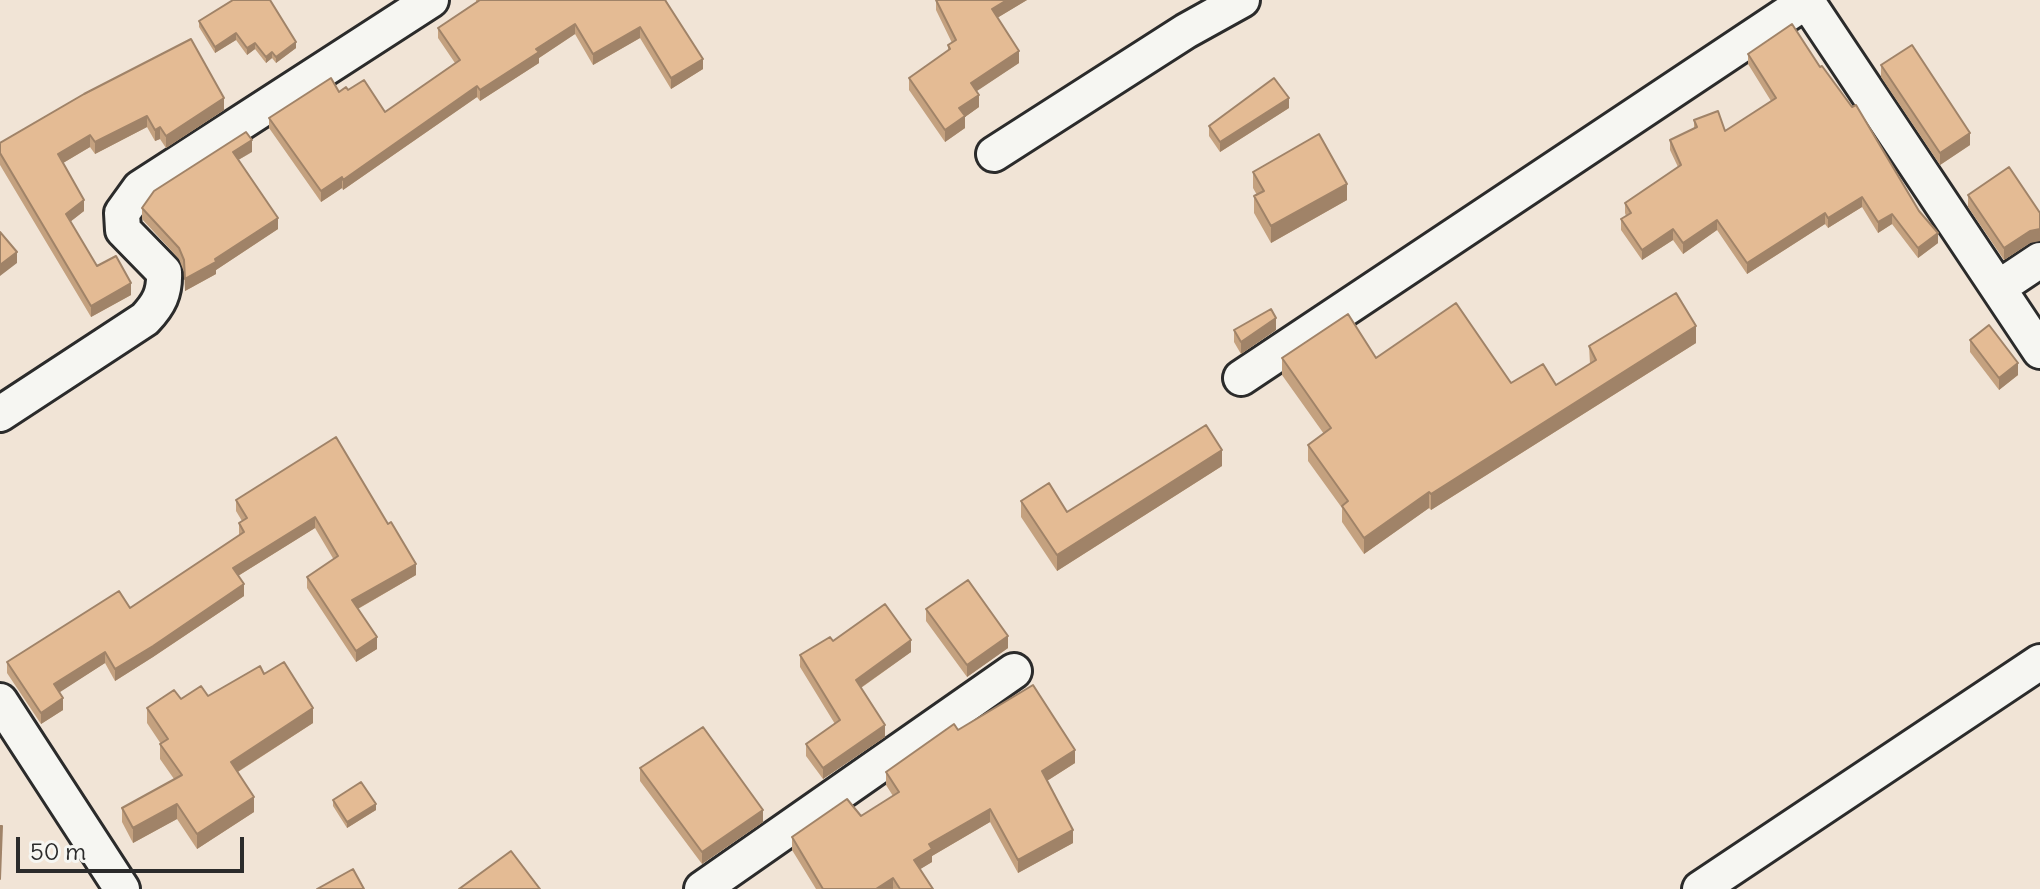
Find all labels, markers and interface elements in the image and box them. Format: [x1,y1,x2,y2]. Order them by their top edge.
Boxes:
scale bar [20,821,248,871]
text: 50 m [30,836,86,866]

